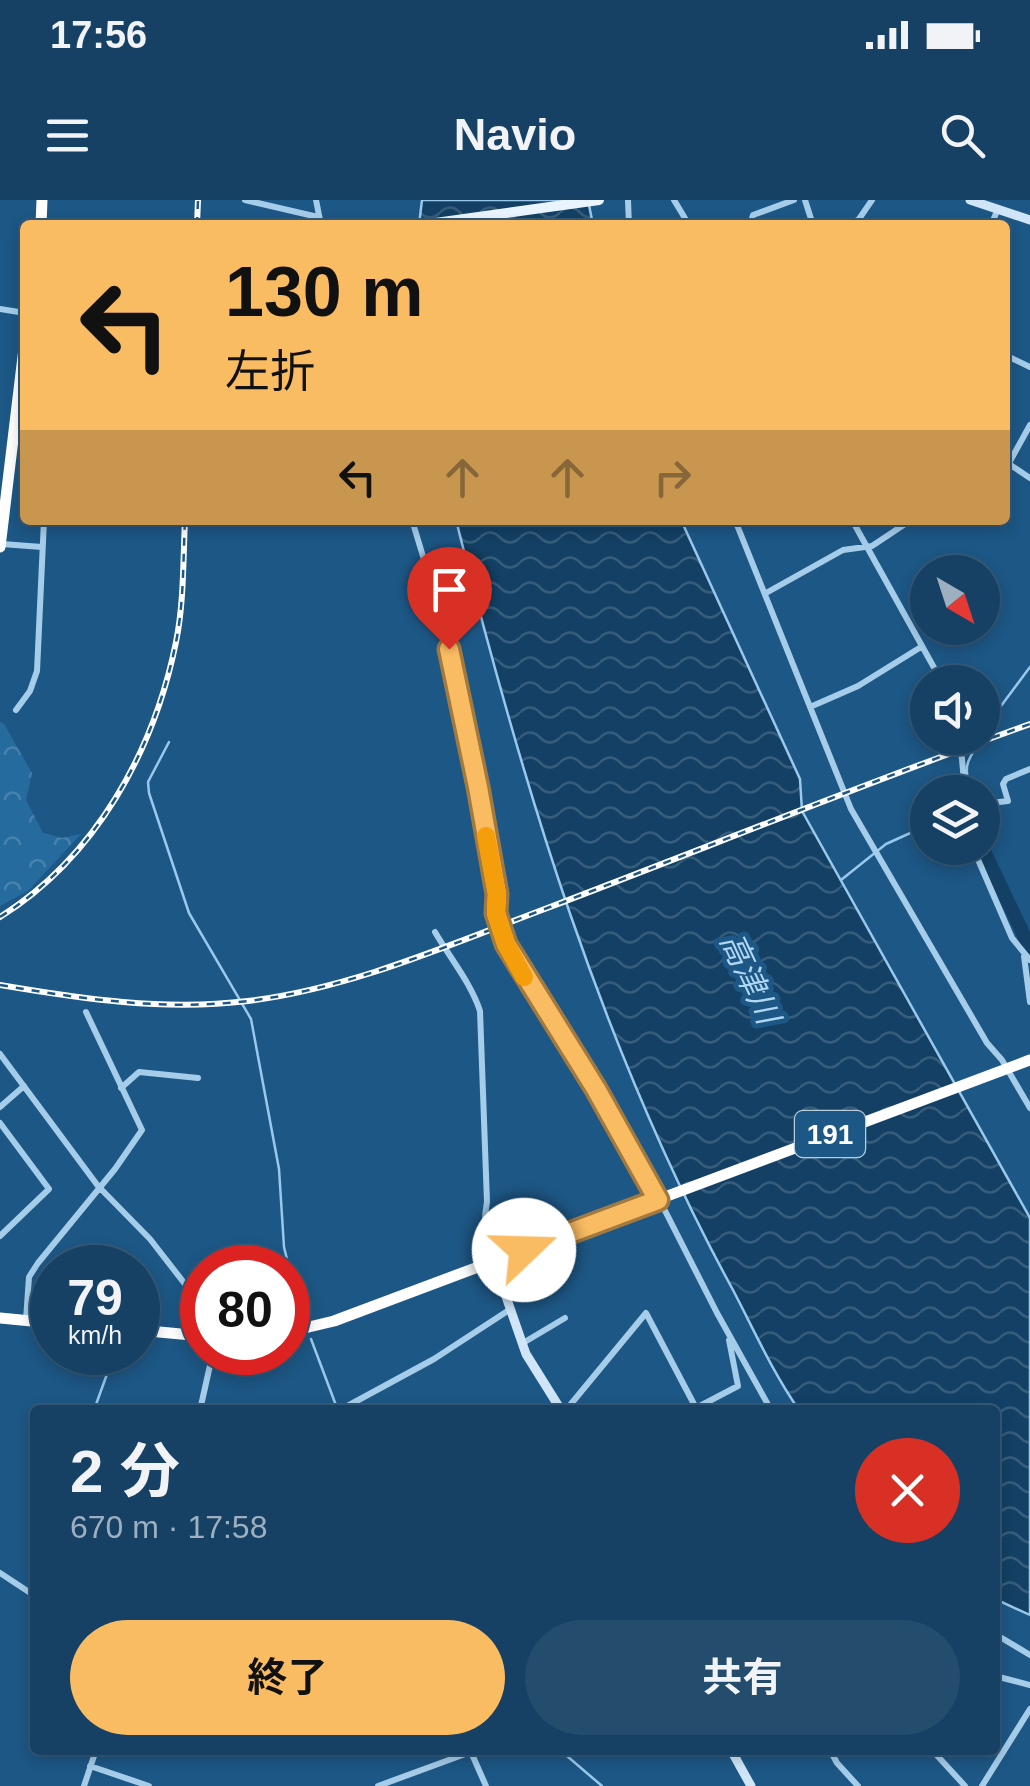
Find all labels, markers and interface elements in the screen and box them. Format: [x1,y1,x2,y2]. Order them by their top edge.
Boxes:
text: 17:56 [50,14,147,56]
icon: menu [40,108,95,163]
icon: search [935,108,990,163]
text: Navio [454,109,576,160]
text: 130 m [225,253,423,331]
icon: left [60,260,190,390]
text: 左折 [225,346,315,397]
icon: left [330,450,385,505]
icon: ahead [435,450,490,505]
icon: ahead [540,450,595,505]
icon: right [645,450,700,505]
pin [407,547,492,650]
north arrow [910,555,1000,645]
map controls [910,555,1000,865]
icon: arrive [422,562,477,617]
button: sound [910,665,1000,755]
button: layers [910,775,1000,865]
water label: 高津川 [713,927,788,1032]
road number: 191 [795,1111,865,1157]
position arrow [472,1198,576,1302]
speed limit sign: 80 [180,1245,310,1375]
text: 79 [67,1270,123,1326]
text: km/h [68,1321,122,1349]
text: 2 分 [70,1438,180,1505]
button: close [855,1438,960,1543]
text: 670 m · 17:58 [70,1509,267,1545]
button: 終了 [70,1620,505,1735]
button: 共有 [525,1620,960,1735]

